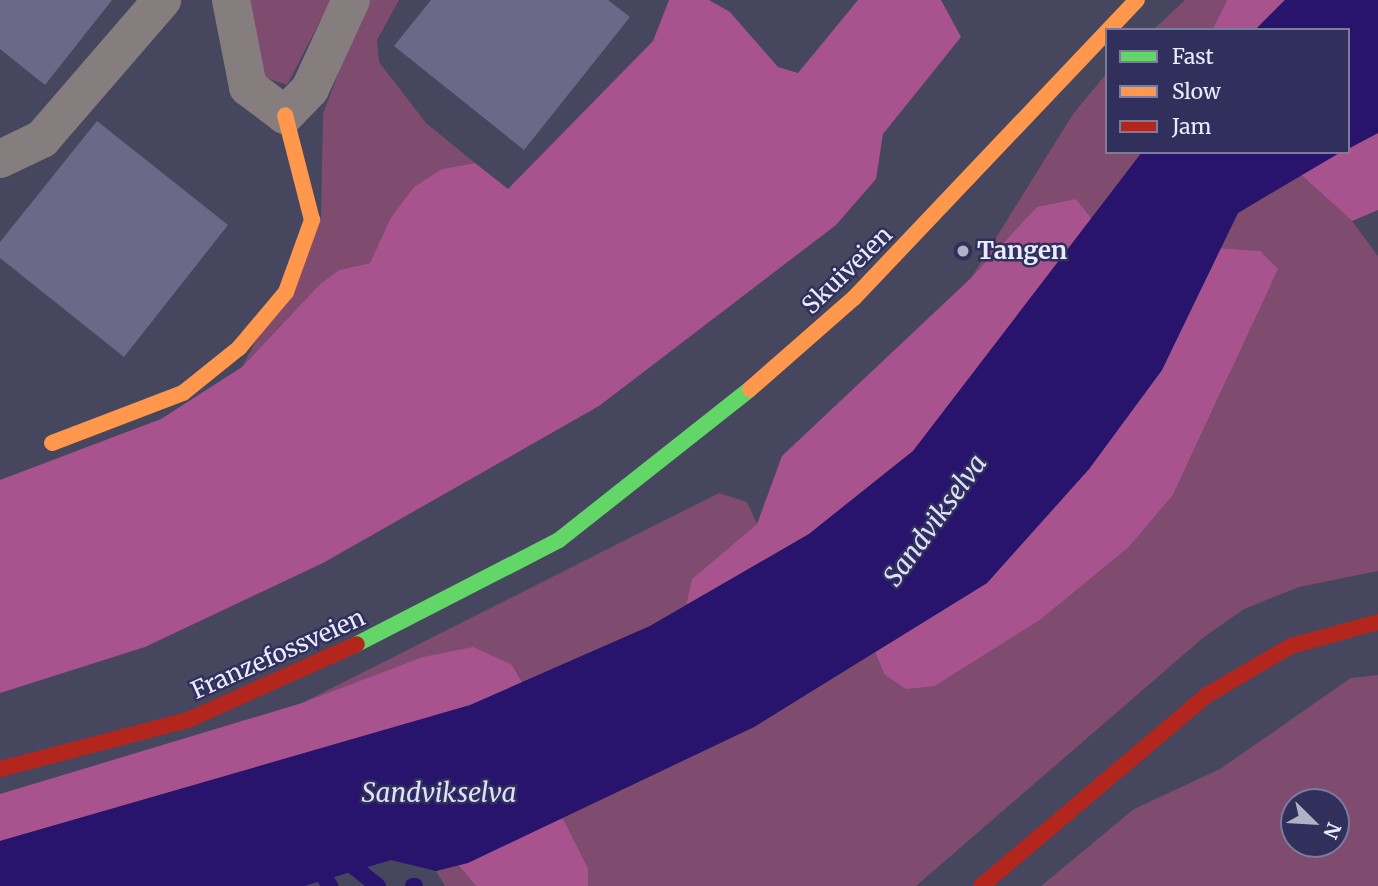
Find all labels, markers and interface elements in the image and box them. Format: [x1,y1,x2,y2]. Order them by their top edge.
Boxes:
legend [1105,28,1350,154]
text: Fast [1172,43,1214,70]
text: Slow [1172,78,1221,105]
text: Jam [1172,113,1211,140]
street label: Skuiveien [796,220,898,320]
place label: Tangen [977,237,1067,265]
marker: Tangen [955,243,971,259]
water label: Sandvikselva [877,448,993,592]
street label: Franzefossveien [187,603,369,705]
water label: Sandvikselva [362,777,516,809]
north arrow [1280,788,1350,858]
text: N [1318,819,1346,842]

